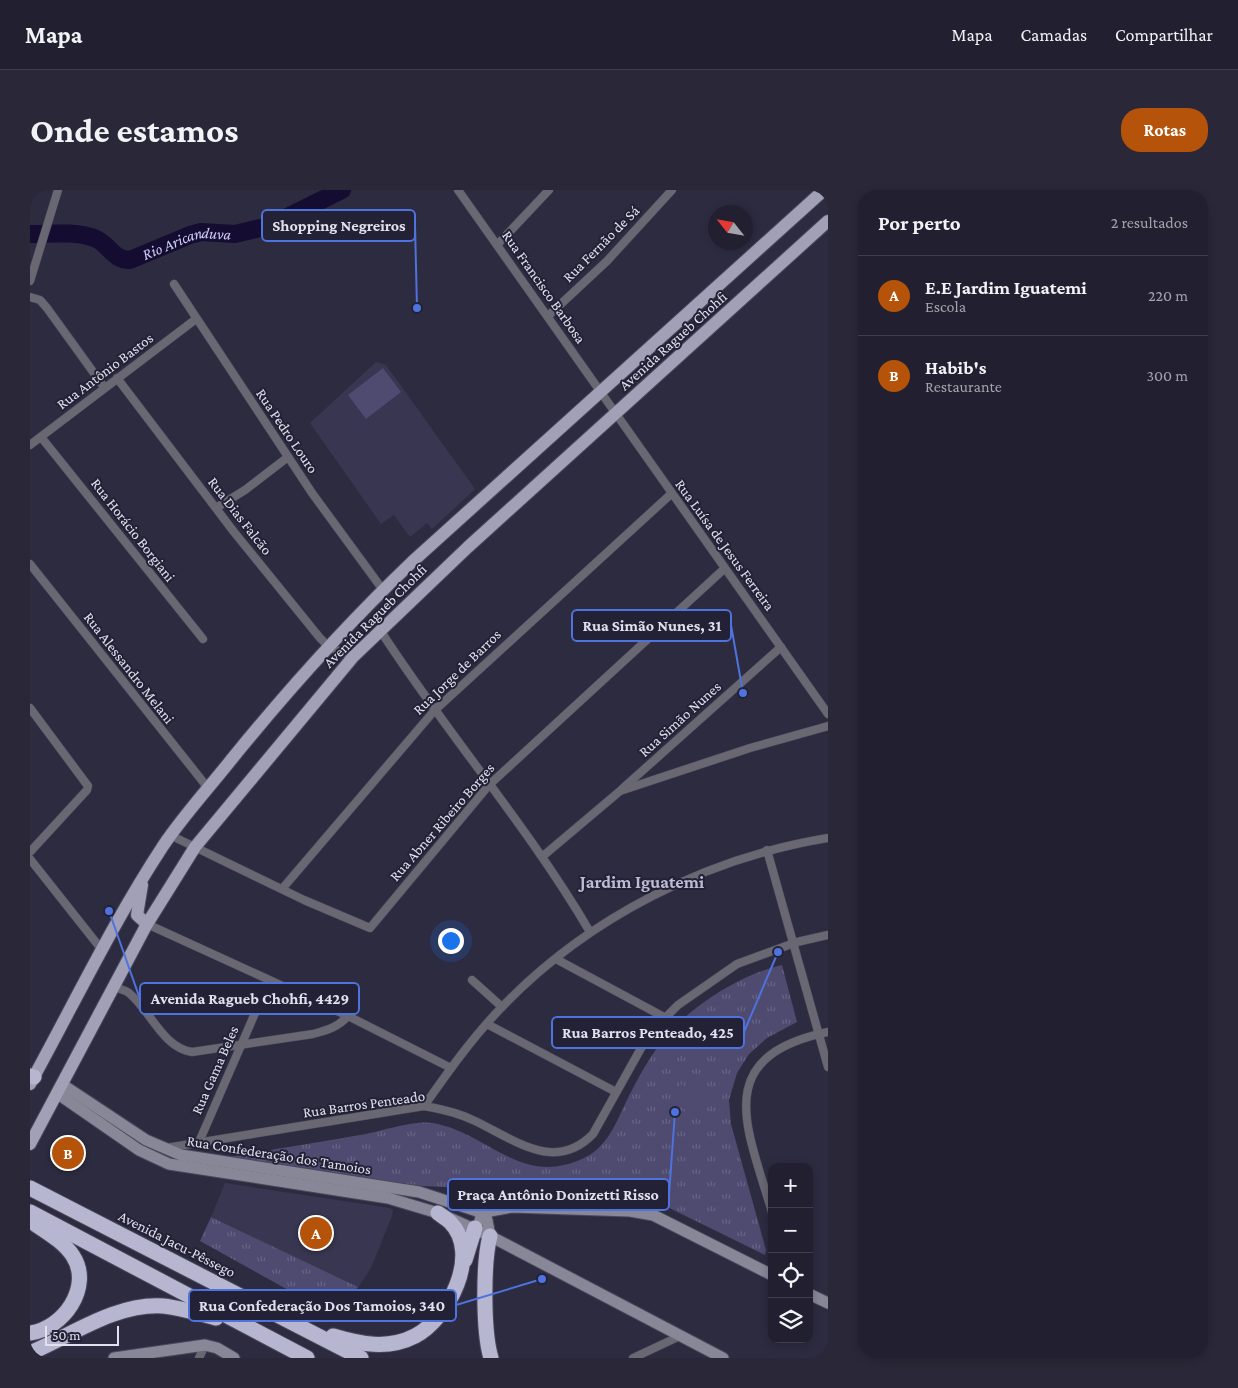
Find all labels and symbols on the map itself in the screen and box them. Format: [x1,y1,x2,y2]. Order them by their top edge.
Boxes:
street label: Rua Fernão de Sá [560,202,643,285]
north arrow [708,205,753,250]
callout: Shopping Negreiros [262,210,415,241]
text: Shopping Negreiros [272,217,406,234]
water label: Rio Aricanduva [140,224,232,263]
street label: Rua Francisco Barbosa [499,228,589,347]
street label: Avenida Ragueb Chohfi [616,289,731,394]
street label: Rua Antônio Bastos [54,330,156,412]
street label: Rua Pedro Louro [253,386,321,476]
street label: Rua Dias Falcão [205,474,275,558]
street label: Rua Horácio Borgiani [87,475,178,585]
street label: Rua Luísa de Jesus Ferreira [671,476,778,614]
street label: Avenida Ragueb Chohfi [320,561,431,672]
street label: Rua Alessandro Melani [81,609,177,727]
callout: Rua Simão Nunes, 31 [572,610,731,641]
text: Rua Simão Nunes, 31 [582,617,722,634]
street label: Rua Jorge de Barros [410,626,505,719]
street label: Rua Simão Nunes [636,678,724,760]
street label: Rua Abner Ribeiro Borges [386,760,498,885]
district label: Jardim Iguatemi [578,872,705,892]
your location [438,928,464,954]
callout: Avenida Ragueb Chohfi, 4429 [140,983,359,1014]
text: Avenida Ragueb Chohfi, 4429 [150,990,349,1007]
callout: Rua Barros Penteado, 425 [552,1017,744,1048]
street label: Rua Gama Beles [188,1023,242,1117]
text: Rua Barros Penteado, 425 [562,1024,734,1041]
street label: Rua Barros Penteado [302,1088,426,1120]
street label: Rua Confederação dos Tamoios [186,1133,372,1178]
pin: B [52,1134,84,1172]
callout: Praça Antônio Donizetti Risso [448,1179,669,1210]
text: Praça Antônio Donizetti Risso [457,1186,659,1203]
street label: Avenida Jacu-Pêssego [115,1208,238,1281]
pin: A [300,1214,332,1252]
callout: Rua Confederação Dos Tamoios, 340 [189,1290,456,1321]
text: Rua Confederação Dos Tamoios, 340 [199,1297,445,1314]
scale bar [45,1323,119,1346]

